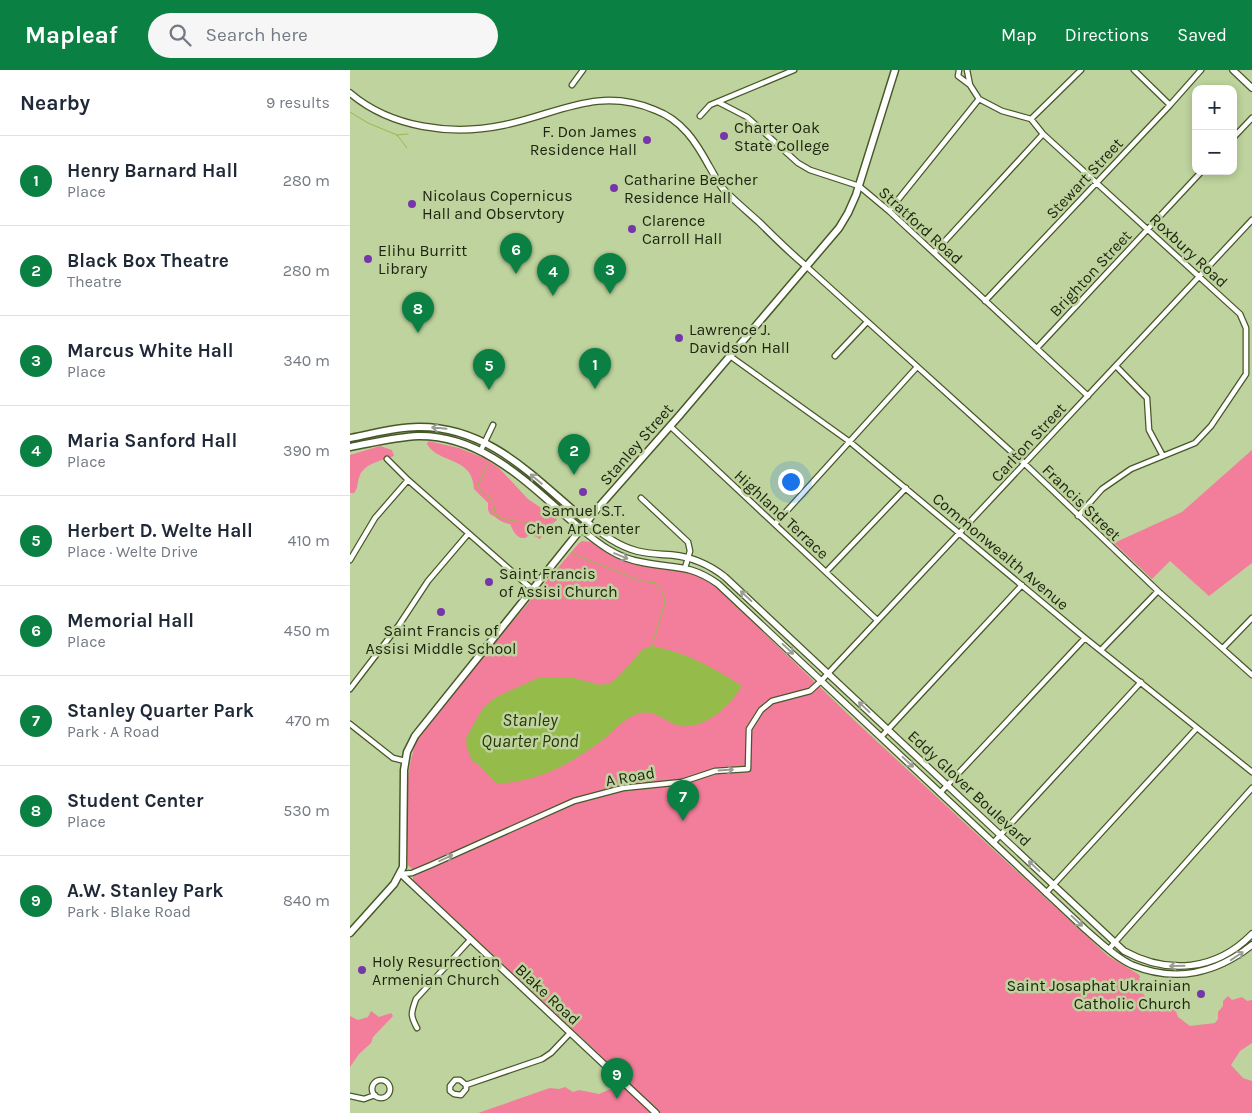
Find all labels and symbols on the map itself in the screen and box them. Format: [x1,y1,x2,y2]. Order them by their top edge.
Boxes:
place label: Charter Oak State College [734,118,830,155]
place label: F. Don James Residence Hall [530,122,637,159]
marker: Charter Oak State College [718,130,730,142]
marker: F. Don James Residence Hall [641,134,653,146]
street label: Stewart Street [1042,134,1127,223]
place label: Catharine Beecher Residence Hall [624,170,758,207]
marker: Catharine Beecher Residence Hall [608,182,620,194]
street label: Stratford Road [875,183,967,268]
place label: Nicolaus Copernicus Hall and Observtory [422,186,573,223]
marker: Nicolaus Copernicus Hall and Observtory [406,198,418,210]
street label: Roxbury Road [1146,209,1232,291]
place label: Clarence Carroll Hall [642,211,722,248]
marker: Clarence Carroll Hall [626,223,638,235]
street label: Brighton Street [1045,226,1135,321]
pin: 6 [500,233,532,274]
place label: Elihu Burritt Library [378,241,467,278]
marker: Elihu Burritt Library [362,253,374,265]
pin: 3 [594,253,626,294]
pin: 4 [537,255,569,296]
pin: 8 [402,292,434,333]
place label: Lawrence J. Davidson Hall [689,320,790,357]
marker: Lawrence J. Davidson Hall [673,332,685,344]
pin: 1 [579,348,611,389]
pin: 5 [473,349,505,390]
street label: Carlton Street [987,399,1070,486]
street label: Stanley Street [596,400,677,489]
one-way arrow [431,423,447,433]
pin: 2 [558,434,590,475]
street label: Francis Street [1038,460,1125,545]
street label: Highland Terrace [730,466,833,563]
your location [778,469,804,495]
one-way arrow [530,474,543,485]
marker: Samuel S.T. Chen Art Center [577,486,589,498]
street label: Commonwealth Avenue [929,489,1073,614]
place label: Samuel S.T. Chen Art Center [526,501,640,538]
one-way arrow [613,552,628,561]
place label: Saint Francis of Assisi Church [499,564,618,601]
marker: Saint Francis of Assisi Church [483,576,495,588]
one-way arrow [739,590,752,602]
marker: Saint Francis of Assisi Middle School [435,606,447,618]
place label: Saint Francis of Assisi Middle School [365,621,517,658]
one-way arrow [781,643,794,655]
one-way arrow [858,701,871,713]
water label: Stanley Quarter Pond [481,709,579,752]
street label: Eddy Glover Boulevard [904,726,1035,850]
one-way arrow [901,756,914,768]
street label: A Road [604,763,656,790]
one-way arrow [718,765,734,774]
pin: 7 [667,780,699,821]
one-way arrow [438,853,453,863]
one-way arrow [1027,860,1040,872]
one-way arrow [1071,915,1083,927]
one-way arrow [1230,951,1244,961]
place label: Holy Resurrection Armenian Church [372,952,501,989]
street label: Blake Road [512,960,584,1029]
one-way arrow [1170,961,1186,971]
marker: Holy Resurrection Armenian Church [356,964,368,976]
place label: Saint Josaphat Ukrainian Catholic Church [1007,976,1191,1013]
marker: Saint Josaphat Ukrainian Catholic Church [1195,988,1207,1000]
pin: 9 [601,1058,633,1099]

